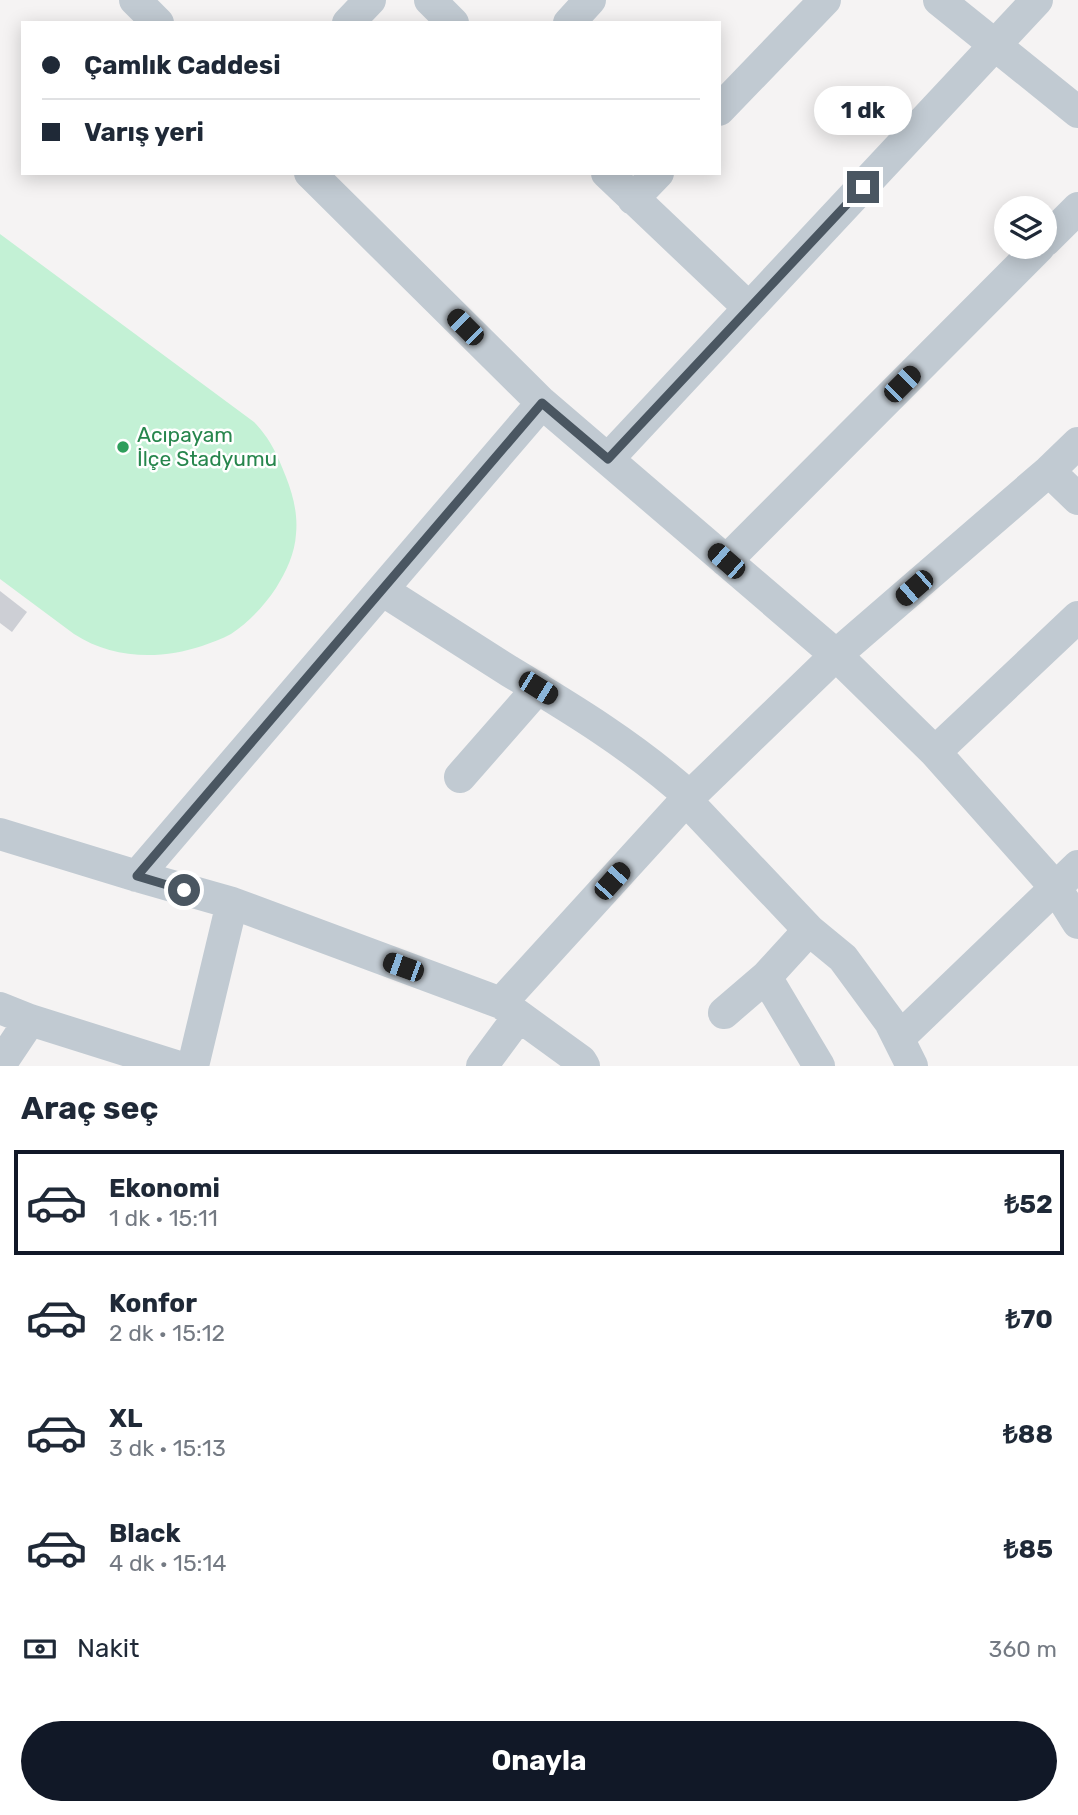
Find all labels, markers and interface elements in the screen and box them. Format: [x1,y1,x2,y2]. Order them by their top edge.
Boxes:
text: Çamlık Caddesi [84,50,281,81]
callout: 1 dk [814,86,912,134]
text: 1 dk [841,96,885,124]
text: Varış yeri [84,117,204,148]
route end [847,171,879,203]
map controls [994,196,1057,259]
button: layers [994,196,1057,259]
car [443,305,488,349]
car [880,362,925,406]
place label: Acıpayam İlçe Stadyumu [137,422,277,471]
marker: Acıpayam İlçe Stadyumu [115,439,131,455]
car [704,539,749,583]
car [892,566,937,610]
car [515,668,562,708]
car [591,858,634,904]
route start [168,874,200,906]
car [380,950,427,984]
text: Araç seç [21,1089,158,1127]
icon: car [25,1171,88,1234]
text: Ekonomi [109,1173,220,1204]
text: ₺52 [1004,1189,1053,1220]
text: 1 dk · 15:11 [109,1204,218,1232]
icon: car [25,1286,88,1349]
text: Konfor [109,1288,197,1319]
text: ₺70 [1006,1304,1053,1335]
text: 2 dk · 15:12 [109,1319,225,1347]
icon: car [25,1401,88,1464]
text: XL [109,1403,142,1434]
text: ₺88 [1003,1419,1053,1450]
text: 3 dk · 15:13 [109,1434,226,1462]
icon: car [25,1516,88,1579]
text: Black [109,1518,181,1549]
text: ₺85 [1004,1534,1053,1565]
text: 4 dk · 15:14 [109,1549,227,1577]
icon: cash [21,1630,59,1668]
text: Nakit [77,1633,139,1664]
text: 360 m [989,1635,1057,1663]
button: Onayla [21,1721,1057,1801]

